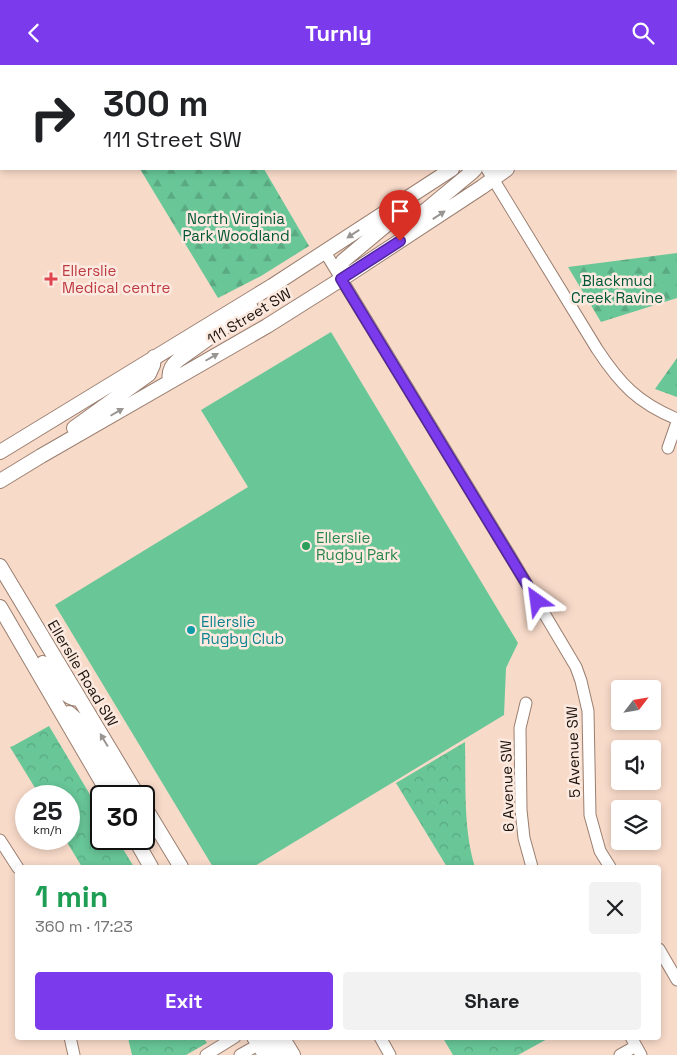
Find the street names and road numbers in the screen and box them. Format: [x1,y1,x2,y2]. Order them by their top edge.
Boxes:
street label: 111 Street SW [204,283,294,349]
street label: Ellerslie Road SW [44,616,122,730]
street label: 5 Avenue SW [562,706,584,798]
street label: 6 Avenue SW [496,740,518,832]

